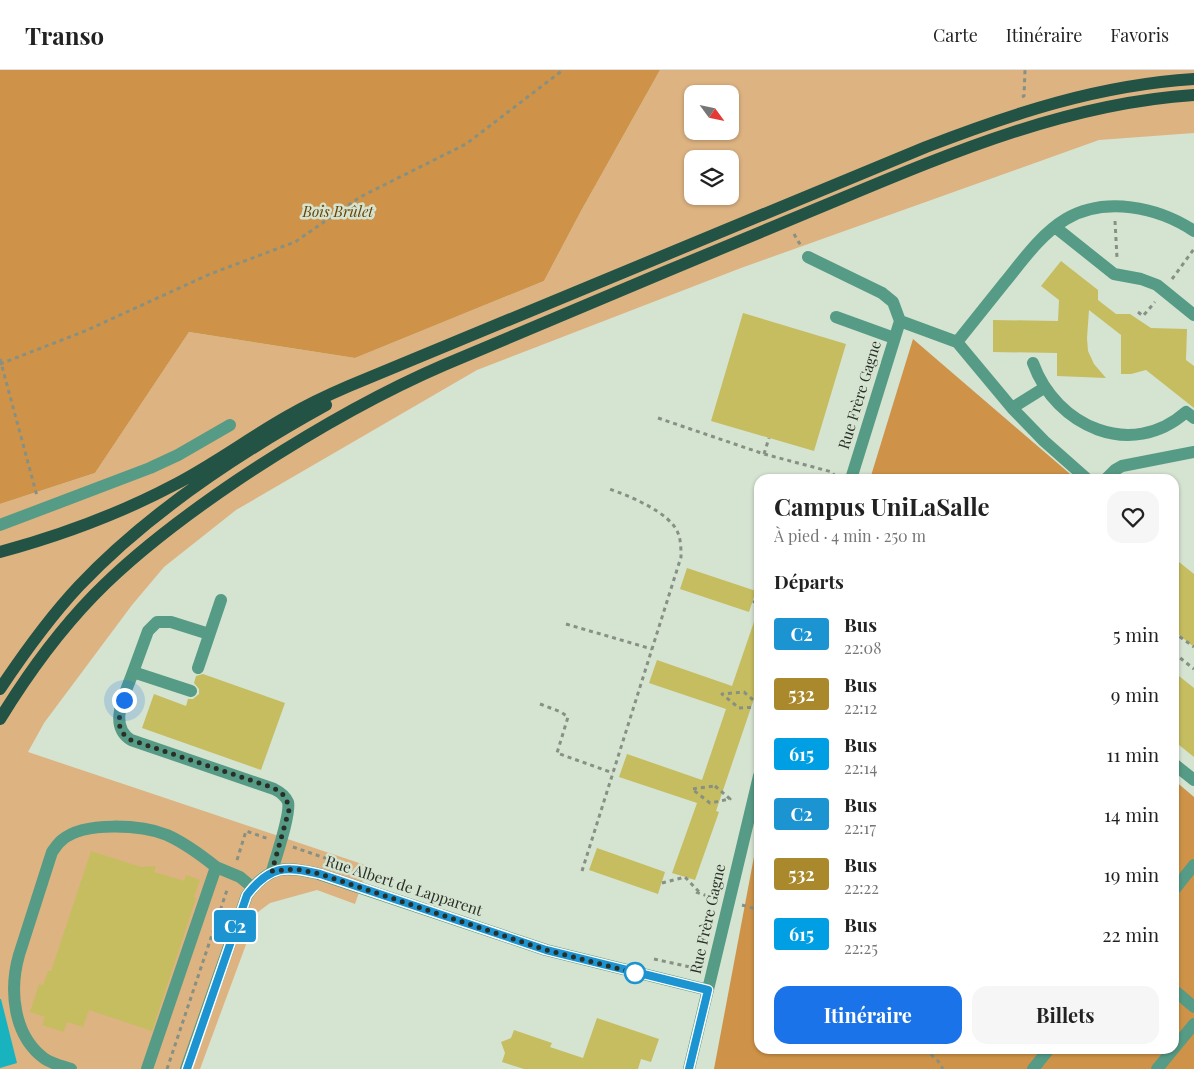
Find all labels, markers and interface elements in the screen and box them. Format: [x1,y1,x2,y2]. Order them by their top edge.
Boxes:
text: Transo [25,19,104,51]
text: Carte [933,23,978,47]
text: Itinéraire [1006,23,1082,47]
text: Favoris [1110,23,1169,47]
north arrow [684,85,739,140]
map controls [684,85,739,205]
button: layers [684,150,739,205]
park label: Bois Brûlet [302,201,374,221]
street label: Rue Frère Gagne [833,338,885,451]
text: Campus UniLaSalle [774,490,990,522]
button: heart [1107,491,1159,543]
text: À pied · 4 min · 250 m [774,525,926,546]
text: Départs [774,568,844,594]
text: Bus [844,611,877,637]
text: 5 min [1113,621,1159,647]
text: C2 [790,622,813,646]
text: 22:08 [844,637,882,658]
text: Bus [844,671,877,697]
text: 9 min [1111,681,1159,707]
text: 532 [788,682,815,706]
your location [112,688,137,713]
text: 22:12 [844,697,877,718]
text: Bus [844,731,877,757]
text: 11 min [1106,741,1159,767]
text: 615 [789,742,814,766]
text: 22:14 [844,757,877,778]
text: Bus [844,791,877,817]
text: 14 min [1104,801,1159,827]
text: C2 [790,802,813,826]
text: 22:17 [844,817,876,838]
street label: Rue Albert de Lapparent [323,850,486,920]
text: Bus [844,851,877,877]
text: 19 min [1104,861,1159,887]
street label: Rue Frère Gagne [685,862,729,976]
text: 532 [788,862,815,886]
text: 22:22 [844,877,879,898]
line badge: C2 [212,910,258,942]
text: Bus [844,911,877,937]
text: C2 [224,914,246,938]
text: 22 min [1102,921,1159,947]
text: 615 [789,922,814,946]
text: 22:25 [844,937,878,958]
unlabelled marker [624,962,646,984]
button: Itinéraire [774,986,962,1044]
button: Billets [972,986,1159,1044]

